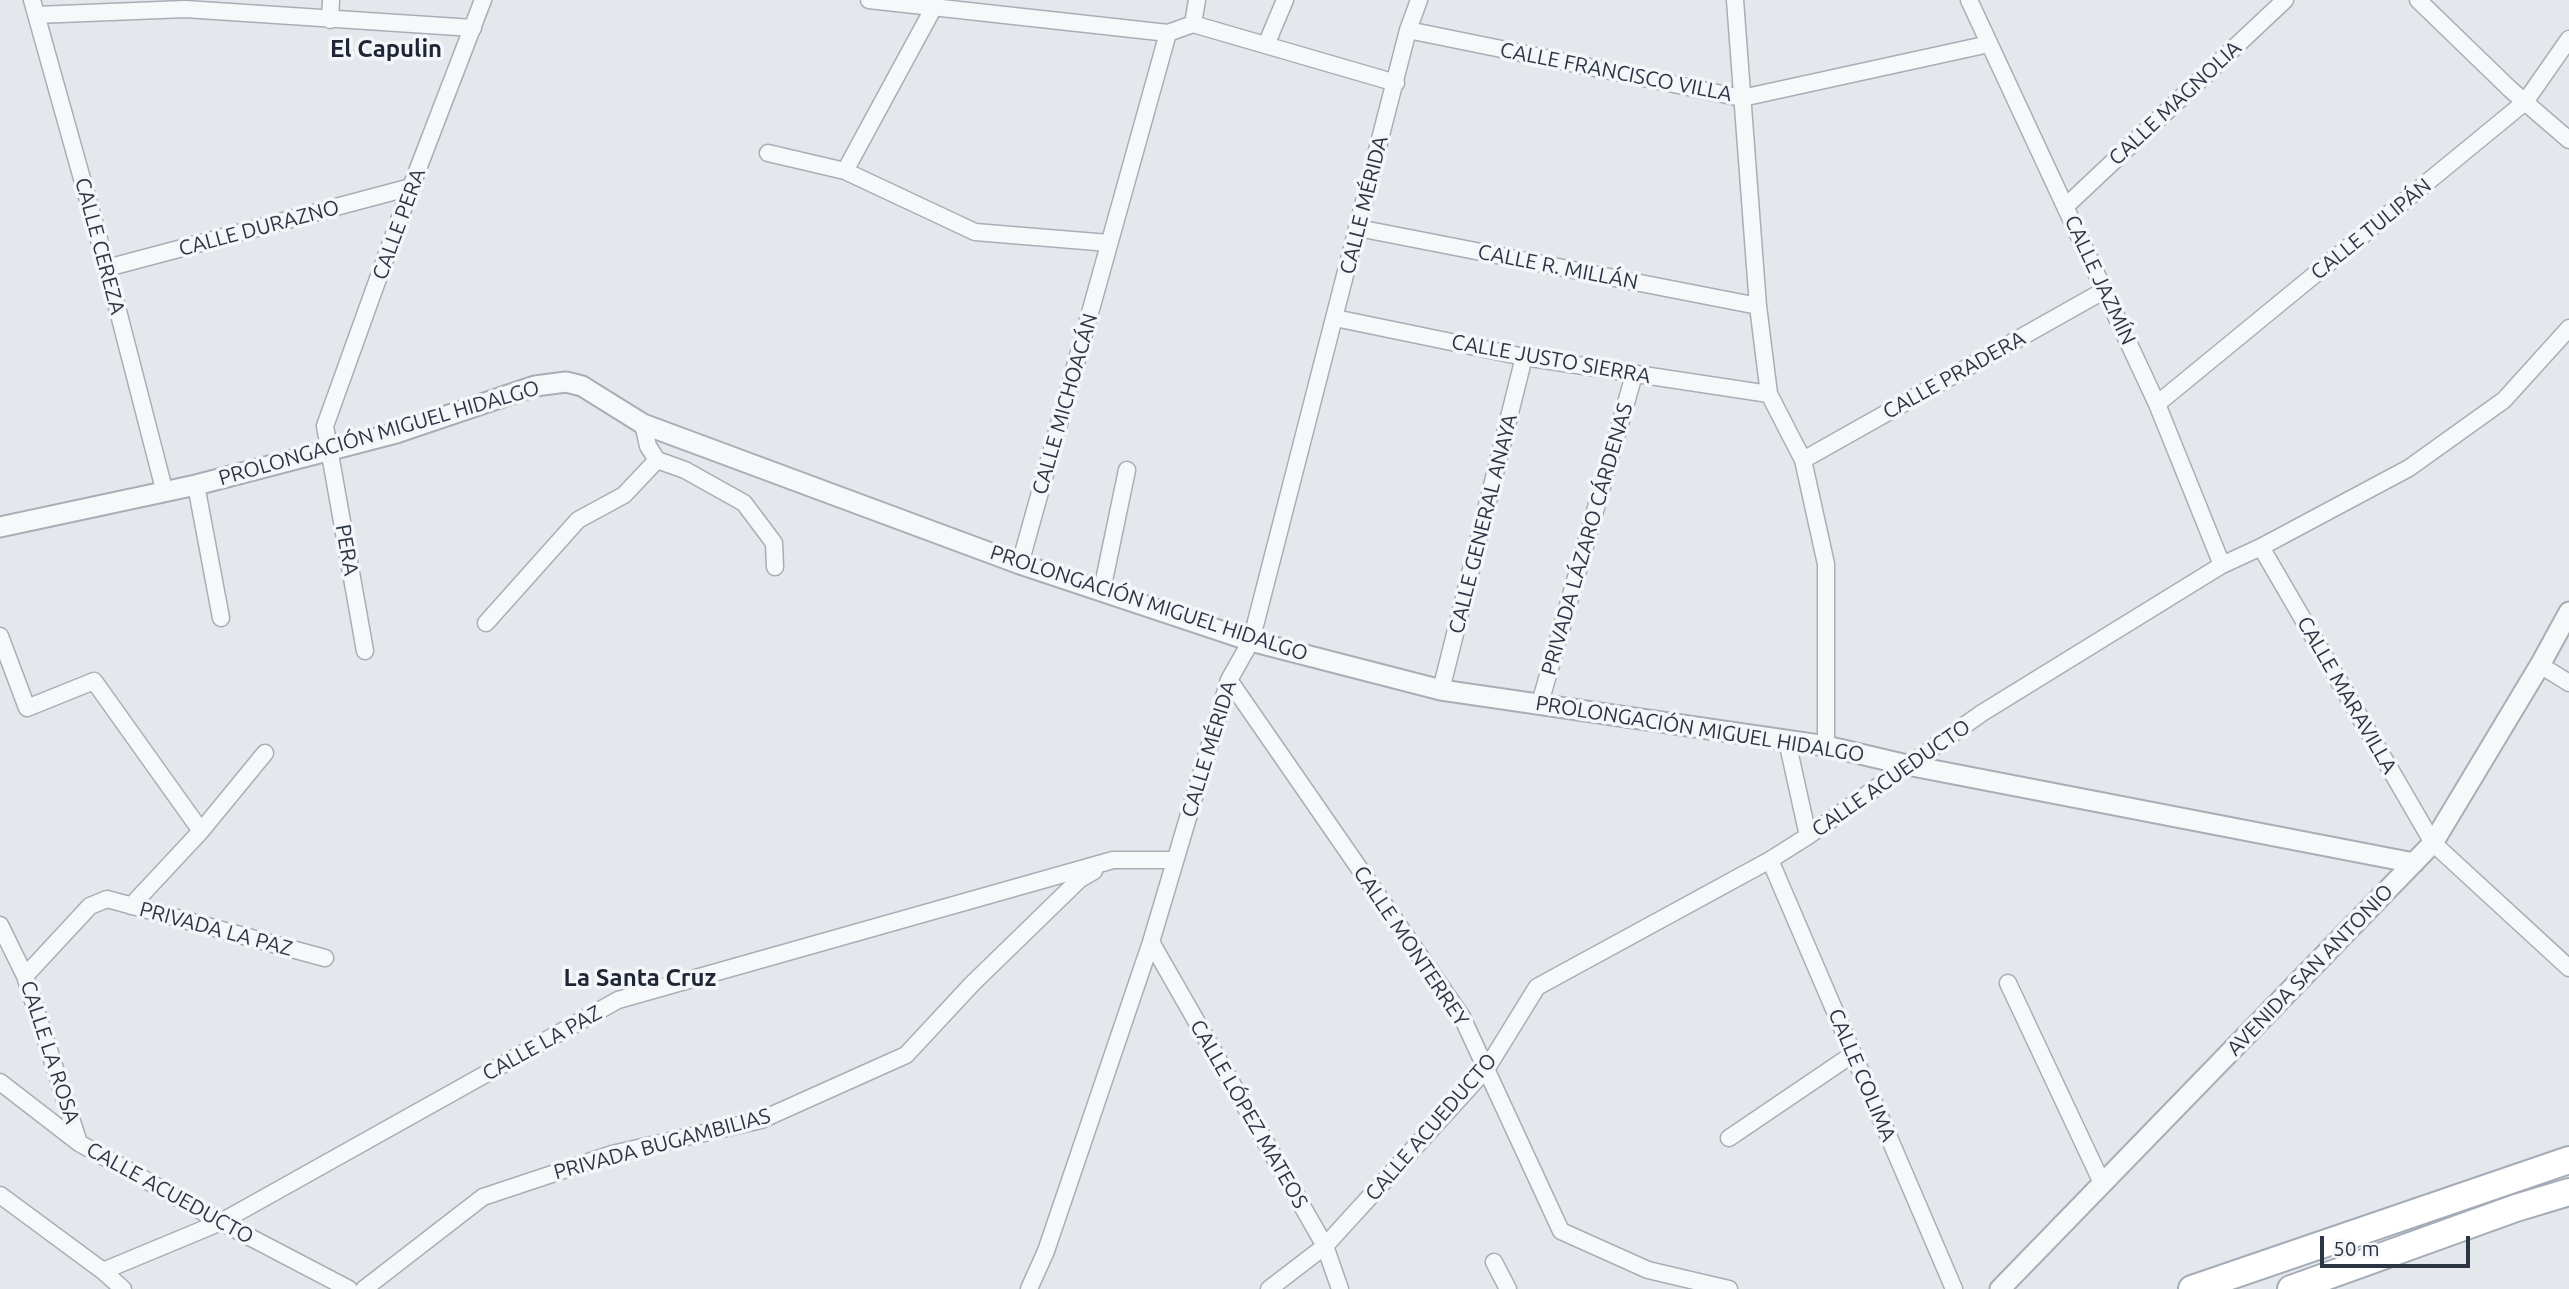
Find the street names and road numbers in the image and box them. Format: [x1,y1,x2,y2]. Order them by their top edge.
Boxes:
street label: CALLE MAGNOLIA [2104,35,2246,171]
street label: CALLE FRANCISCO VILLA [1498,37,1734,107]
street label: CALLE MÉRIDA [1335,133,1393,277]
street label: CALLE PERA [367,165,431,283]
street label: CALLE TULIPÁN [2306,173,2436,285]
street label: CALLE CEREZA [70,175,130,317]
street label: CALLE DURAZNO [176,194,342,262]
street label: CALLE JAZMÍN [2059,211,2141,349]
street label: CALLE R. MILLÁN [1476,239,1640,295]
street label: CALLE MICHOACÁN [1027,310,1103,498]
street label: CALLE PRADERA [1878,325,2030,425]
street label: CALLE JUSTO SIERRA [1450,329,1652,389]
street label: PROLONGACIÓN MIGUEL HIDALGO [216,375,542,491]
street label: PRIVADA LÁZARO CÁRDENAS [1536,400,1638,678]
street label: CALLE GENERAL ANAYA [1444,412,1522,636]
street label: PERA [330,522,364,578]
street label: PROLONGACIÓN MIGUEL HIDALGO [987,540,1311,666]
street label: CALLE MARAVILLA [2292,612,2402,778]
street label: CALLE MÉRIDA [1176,678,1242,820]
street label: PROLONGACIÓN MIGUEL HIDALGO [1534,691,1866,767]
street label: CALLE ACUEDUCTO [1807,714,1975,842]
street label: CALLE MONTERREY [1348,861,1474,1031]
street label: AVENIDA SAN ANTONIO [2222,879,2398,1061]
street label: PRIVADA LA PAZ [137,896,295,962]
street label: CALLE LA ROSA [15,977,85,1127]
street label: CALLE LA PAZ [478,1000,606,1086]
street label: CALLE COLIMA [1823,1005,1901,1145]
street label: CALLE LÓPEZ MATEOS [1185,1015,1313,1213]
street label: CALLE ACUEDUCTO [1360,1048,1502,1206]
street label: PRIVADA BUGAMBILIAS [551,1103,773,1185]
street label: CALLE ACUEDUCTO [82,1137,258,1249]

